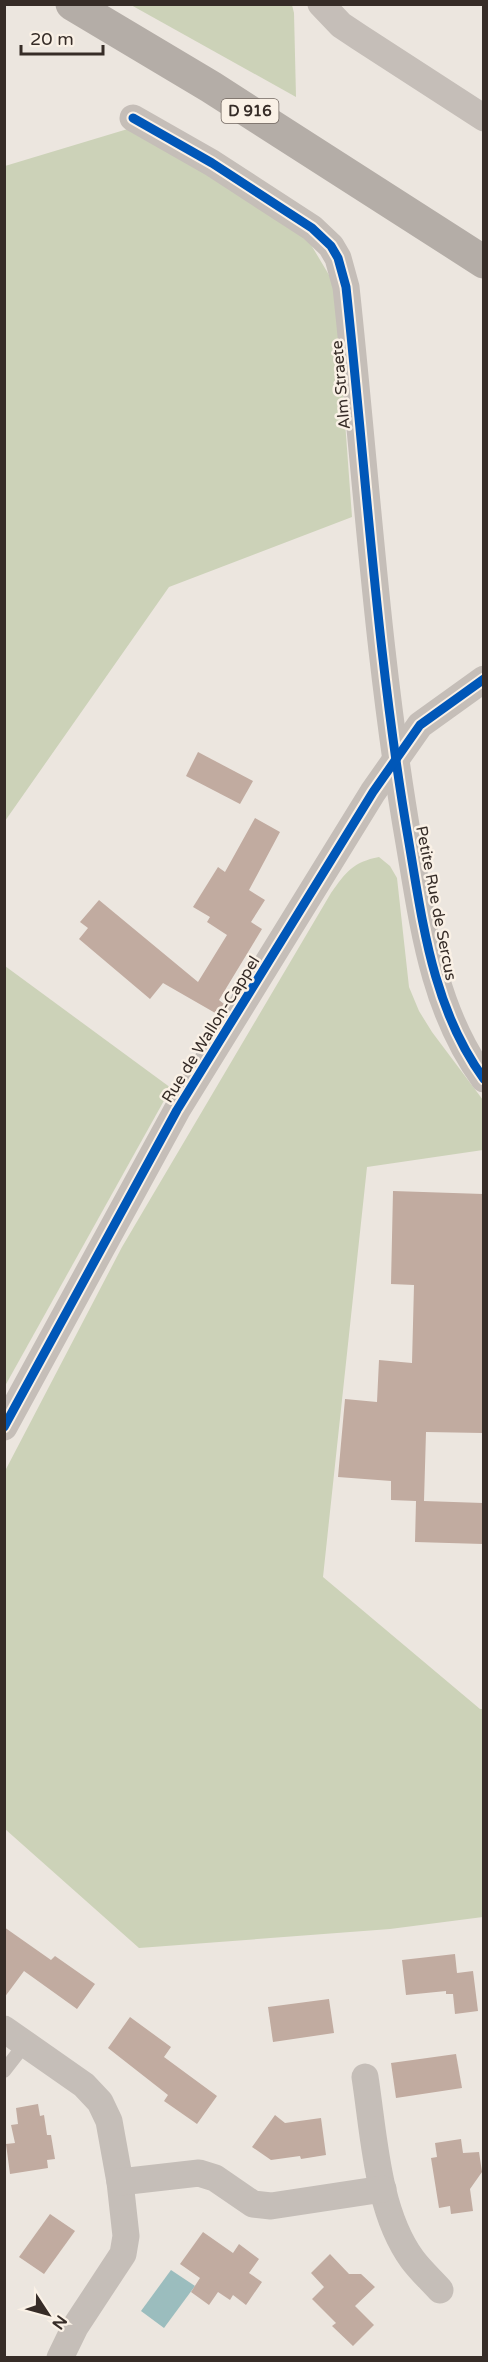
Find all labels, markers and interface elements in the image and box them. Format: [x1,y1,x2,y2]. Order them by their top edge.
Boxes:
scale bar [21,18,104,56]
text: 20 m [30,28,74,50]
road number: D 916 [222,99,278,123]
street label: Alm Straete [327,339,355,430]
street label: Petite Rue de Sercus [411,824,461,982]
street label: Rue de Wallon-Cappel [157,952,264,1107]
north arrow [18,2284,78,2344]
text: N [47,2311,71,2333]

